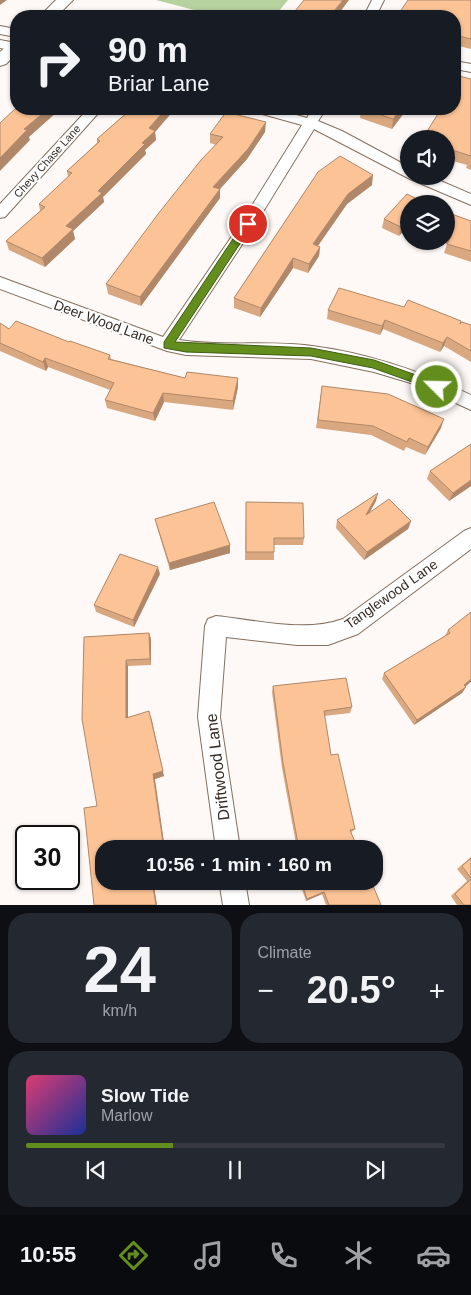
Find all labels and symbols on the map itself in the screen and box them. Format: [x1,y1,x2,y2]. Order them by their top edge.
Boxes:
street label: Chevy Chase Lane [11,122,83,200]
pin [227,203,269,245]
street label: Deer Wood Lane [52,296,157,348]
position arrow [410,360,462,412]
street label: Tanglewood Lane [341,556,441,632]
street label: Driftwood Lane [202,712,232,821]
speed limit sign: 30 [15,825,80,890]

